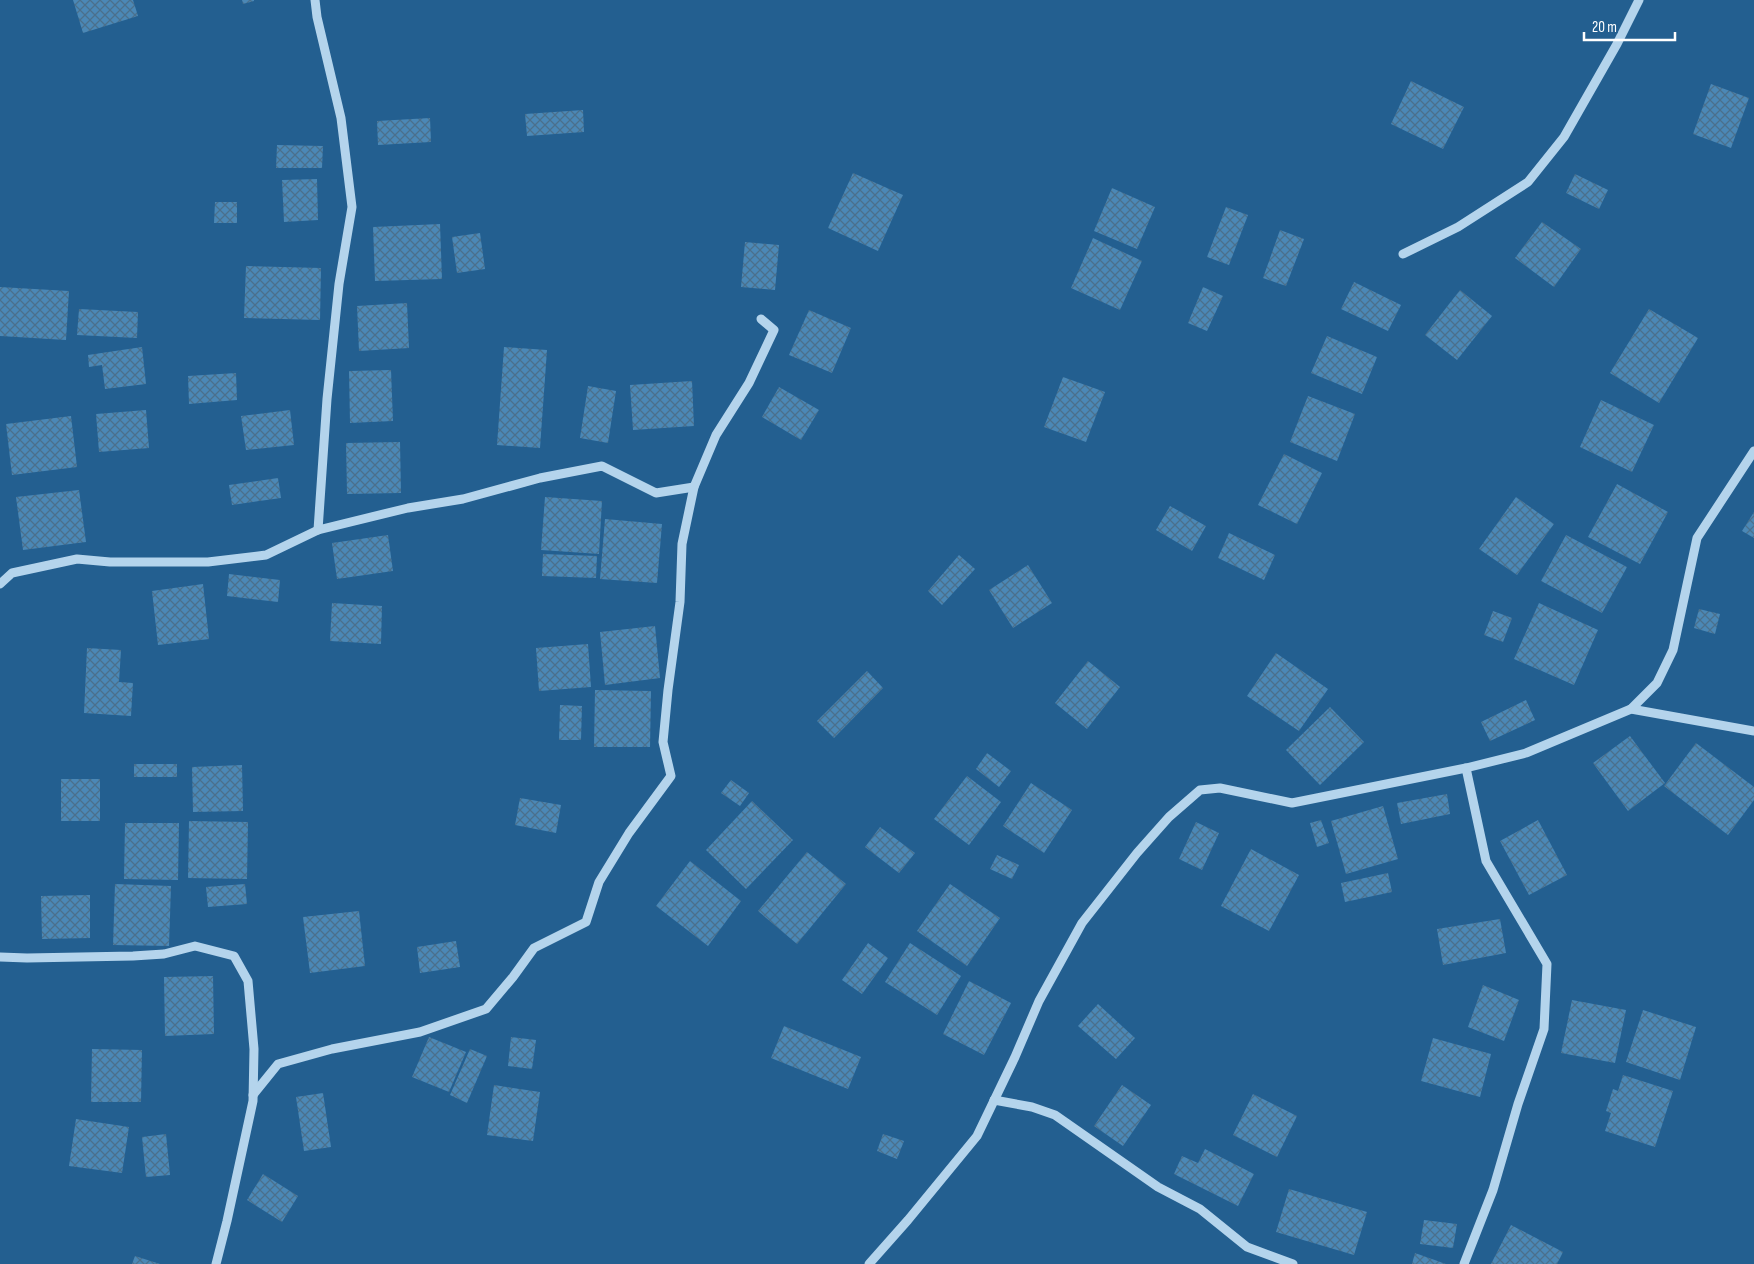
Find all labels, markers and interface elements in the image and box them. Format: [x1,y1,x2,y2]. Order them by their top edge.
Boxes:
scale bar [1584,10,1675,42]
text: 20 m [1592,18,1617,37]

